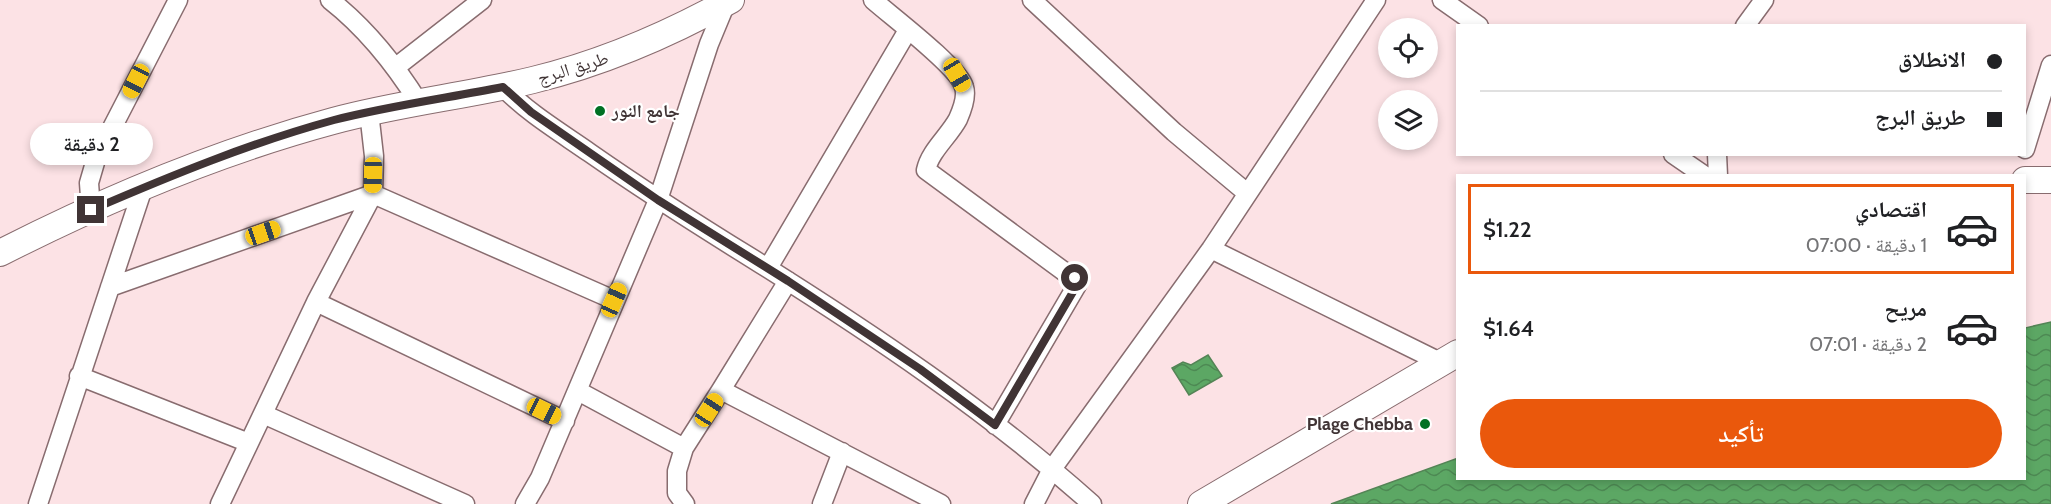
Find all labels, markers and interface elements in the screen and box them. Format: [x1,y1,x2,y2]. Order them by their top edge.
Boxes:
map controls [1378,18,1438,150]
button: locate [1378,18,1438,78]
text: الانطلاق [1898,46,1966,73]
street label: طريق البرج [535,47,611,90]
car [940,55,974,95]
car [120,61,152,101]
button: layers [1378,90,1438,150]
place label: جامع النور [611,100,680,123]
marker: جامع النور [593,104,607,118]
text: طريق البرج [1875,104,1966,131]
callout: 2 دقيقة [29,123,152,165]
text: 2 دقيقة [63,132,120,156]
car [364,157,382,193]
route end [77,196,104,223]
text: اقتصادي [1855,196,1927,223]
icon: car [1945,202,1999,256]
text: $1.22 [1483,216,1532,243]
car [243,219,283,247]
text: 1 دقيقة · 07:00 [1806,233,1927,257]
route start [1061,264,1088,291]
car [598,280,630,320]
text: مريح [1884,295,1927,322]
icon: car [1945,301,1999,355]
text: $1.64 [1483,315,1534,342]
text: 2 دقيقة · 07:01 [1809,332,1927,356]
car [692,390,726,430]
car [524,395,564,427]
button: تأكيد [1480,399,2002,468]
place label: Plage Chebba [1307,413,1413,435]
marker: Plage Chebba [1418,417,1432,431]

